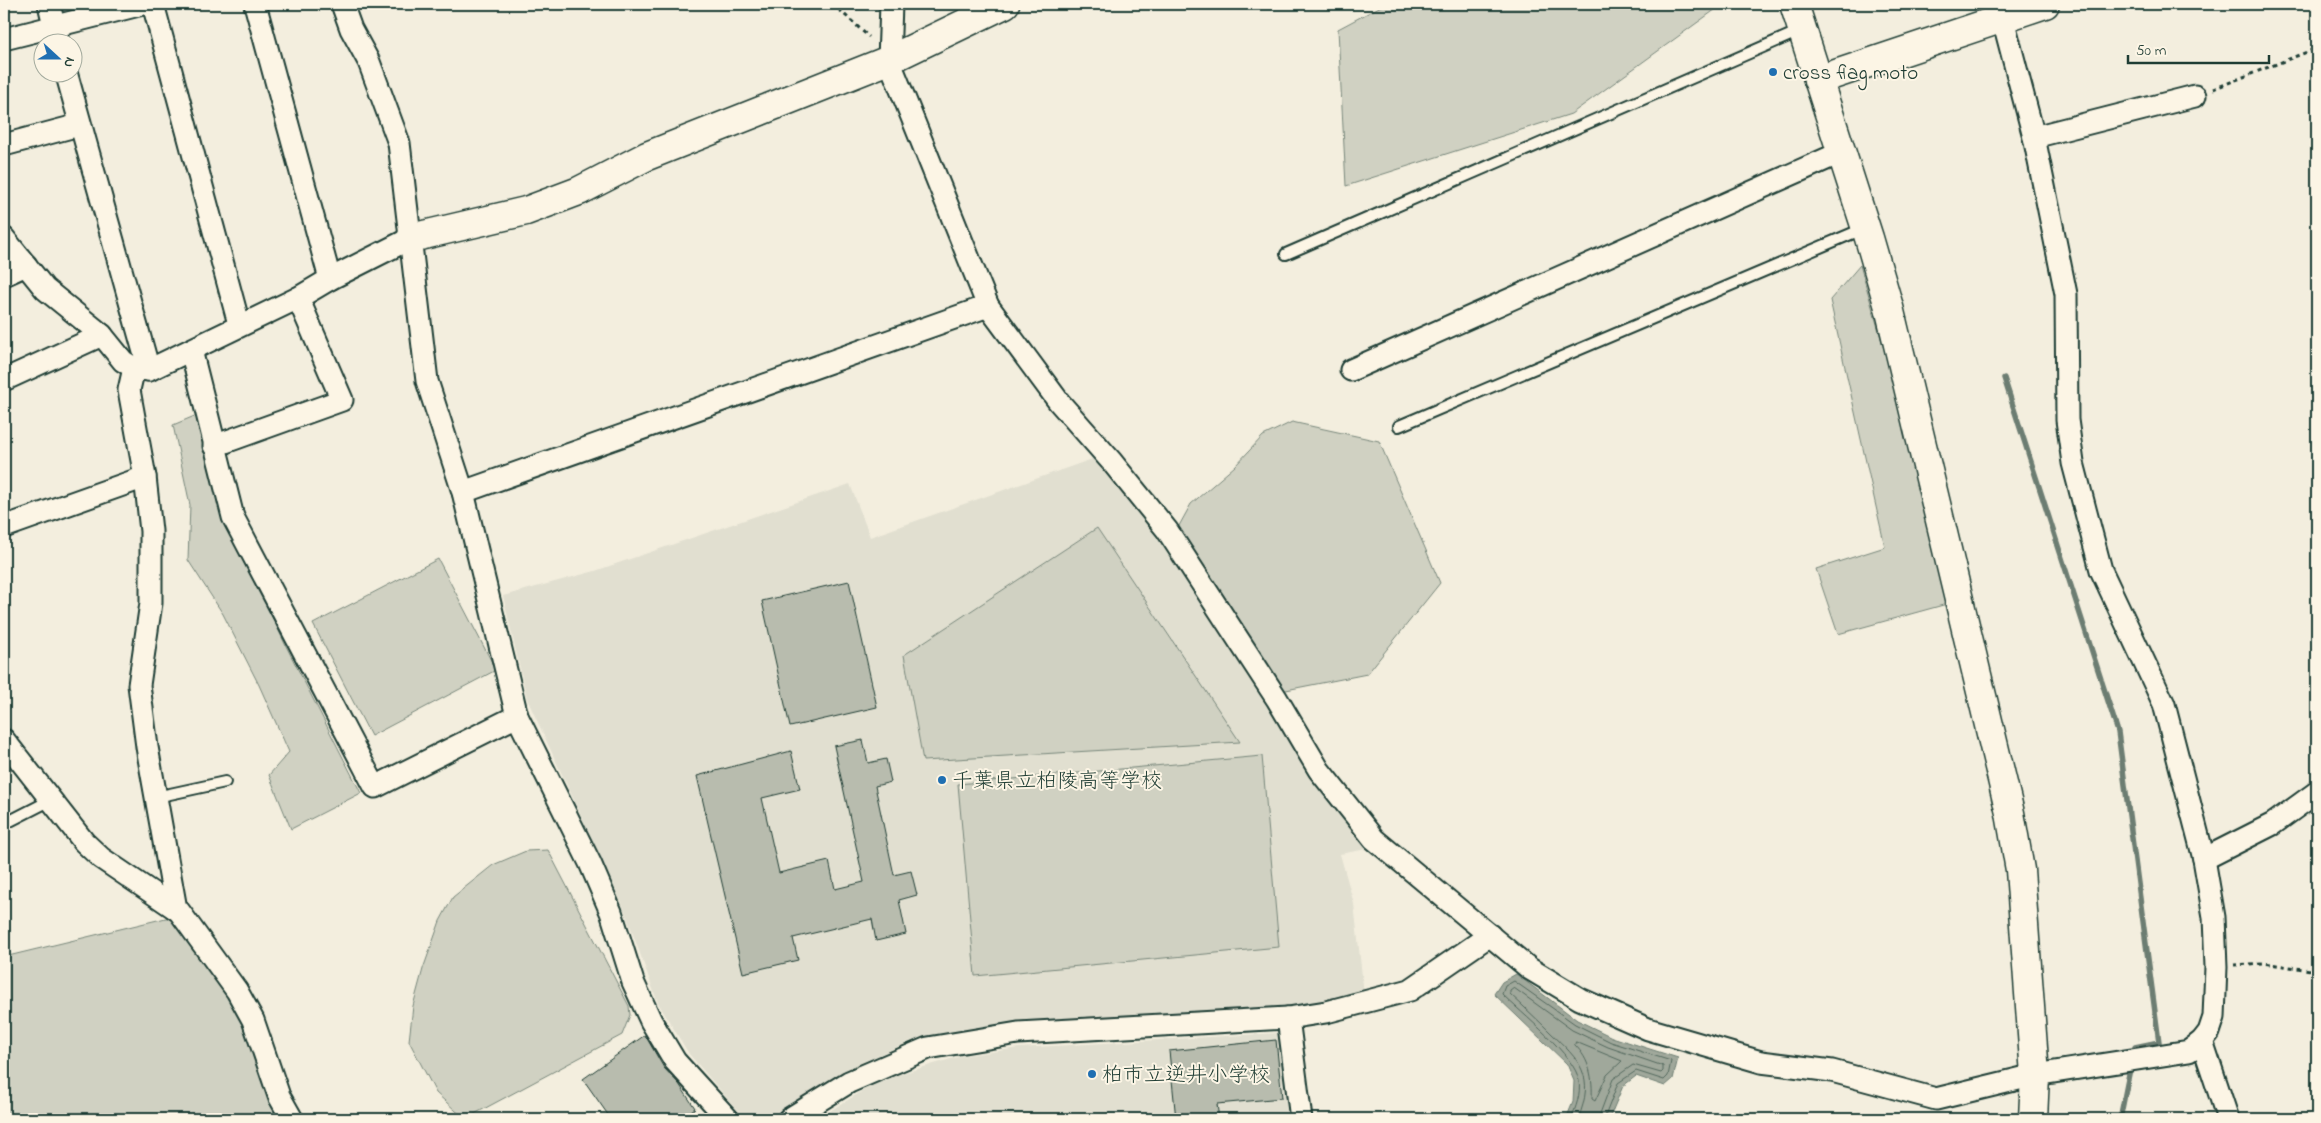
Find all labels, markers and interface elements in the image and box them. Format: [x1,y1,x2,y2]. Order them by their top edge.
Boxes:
north arrow [32,32,82,82]
scale bar [2128,32,2270,64]
text: 50 m [2136,40,2167,62]
text: N [57,54,80,70]
place label: cross flag moto [1783,59,1918,91]
marker: cross flag moto [1767,66,1779,78]
place label: 千葉県立柏陵高等学校 [952,767,1162,797]
marker: 千葉県立柏陵高等学校 [936,774,948,786]
place label: 柏市立逆井小学校 [1102,1061,1270,1091]
marker: 柏市立逆井小学校 [1086,1068,1098,1080]

